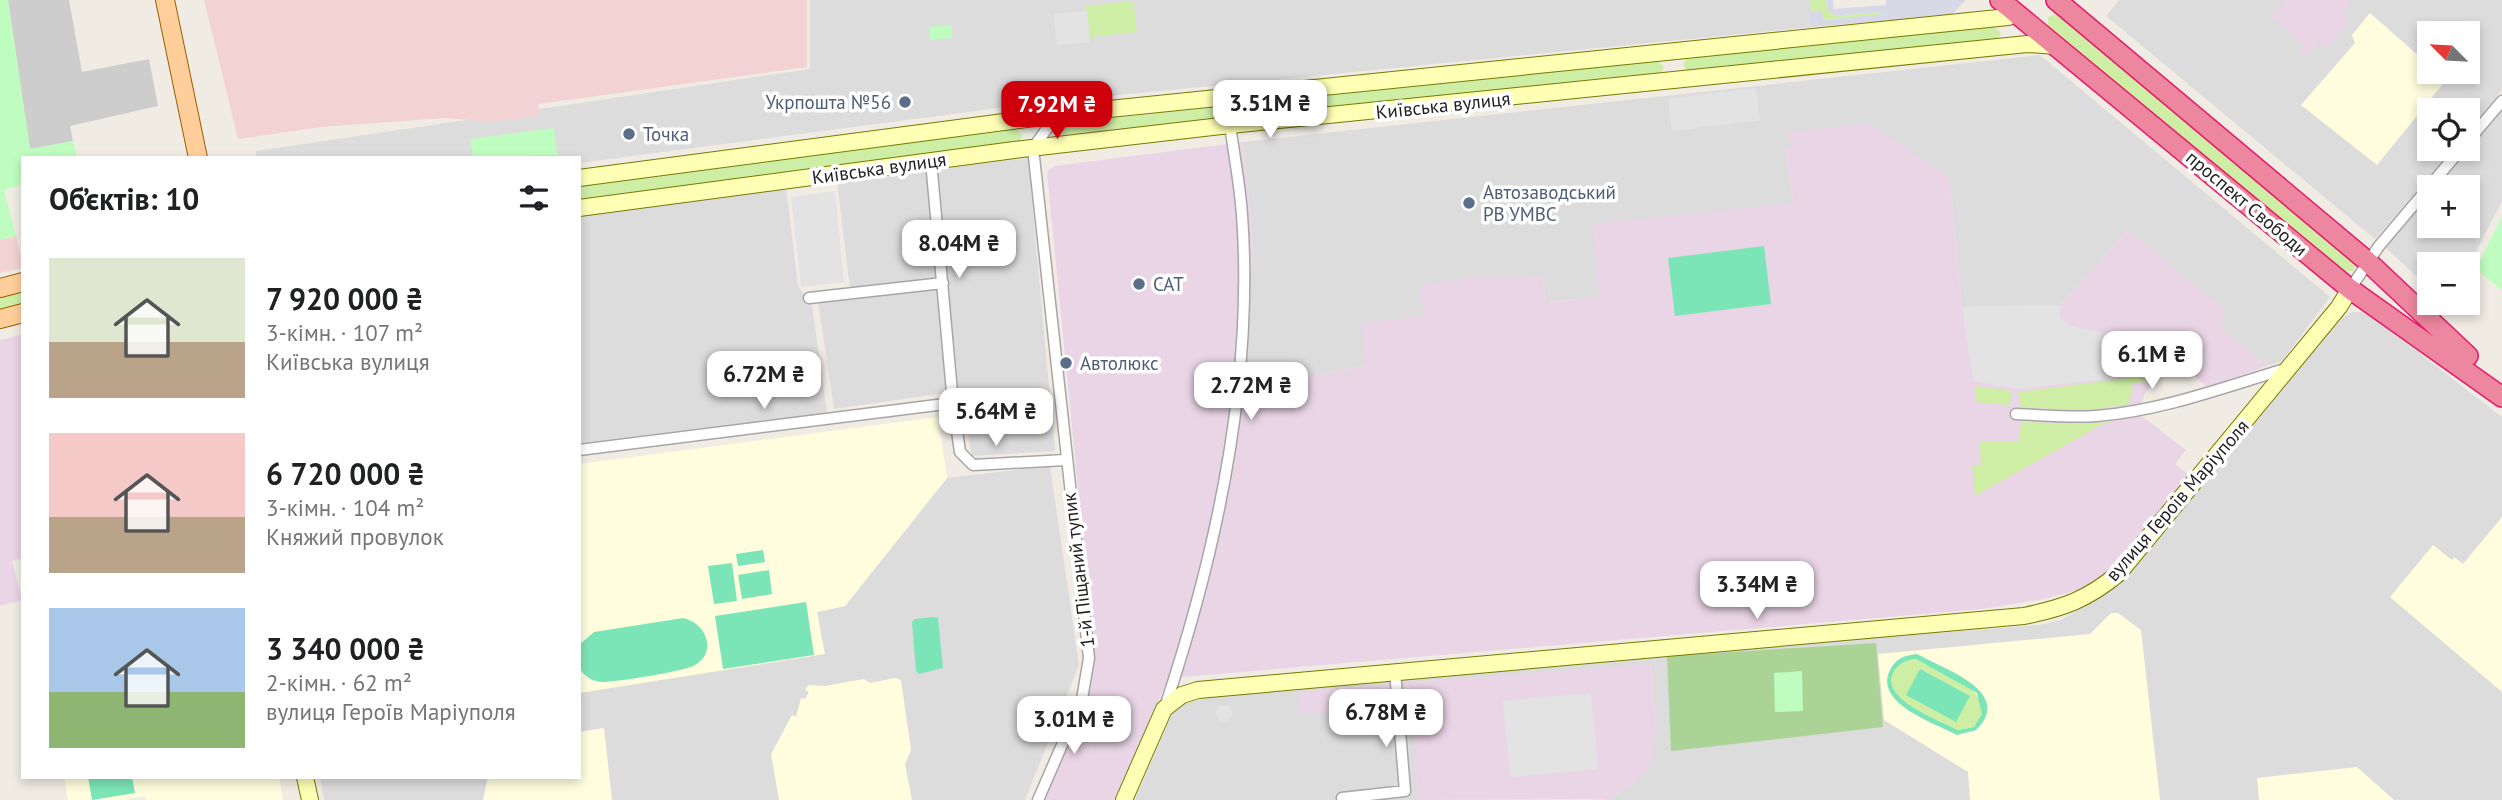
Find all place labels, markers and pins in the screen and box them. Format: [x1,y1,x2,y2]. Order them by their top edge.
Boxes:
pin: 3.51M ₴ [1205,80,1335,140]
pin: 7.92M ₴ [992,82,1122,141]
place label: Укрпошта №56 [766,90,891,114]
marker: Укрпошта №56 [897,94,913,110]
place label: Точка [643,122,689,146]
marker: Точка [621,126,637,142]
place label: Автозаводський РВ УМВС [1483,180,1616,226]
marker: Автозаводський РВ УМВС [1461,195,1477,211]
pin: 8.04M ₴ [894,220,1024,280]
place label: САТ [1153,272,1184,296]
marker: САТ [1131,276,1147,292]
pin: 6.1M ₴ [2095,332,2209,391]
place label: Автолюкс [1080,351,1159,375]
pin: 6.72M ₴ [699,352,829,411]
marker: Автолюкс [1058,355,1074,371]
pin: 2.72M ₴ [1186,362,1316,422]
pin: 5.64M ₴ [931,388,1061,448]
pin: 3.34M ₴ [1692,562,1822,621]
pin: 6.78M ₴ [1321,690,1451,749]
pin: 3.01M ₴ [1009,696,1139,756]

